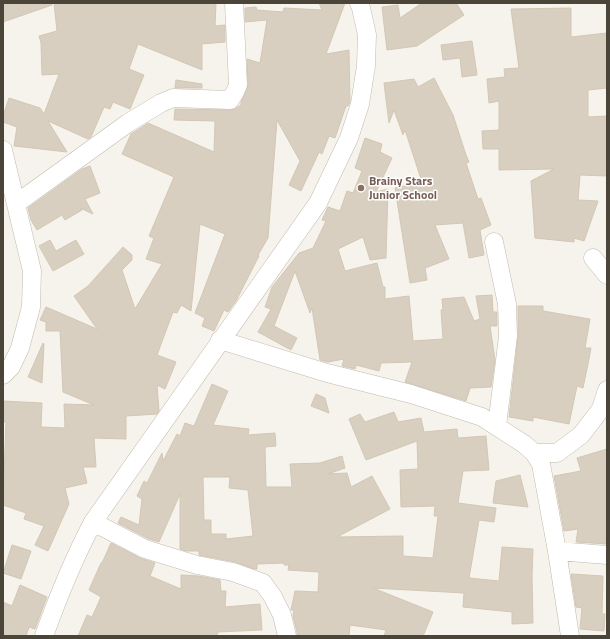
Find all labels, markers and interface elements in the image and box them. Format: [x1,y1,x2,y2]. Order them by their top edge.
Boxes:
place label: Brainy Stars Junior School [369,171,437,204]
marker: Brainy Stars Junior School [356,183,366,193]

